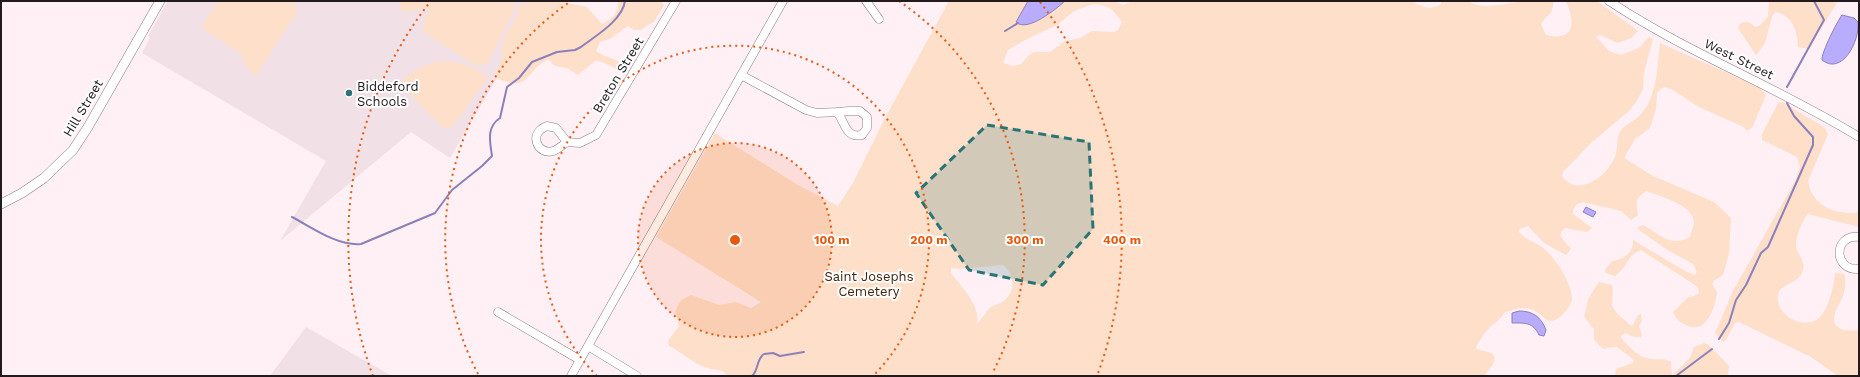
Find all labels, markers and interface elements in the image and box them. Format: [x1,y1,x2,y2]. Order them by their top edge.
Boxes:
street label: Breton Street [589,34,647,116]
street label: West Street [1702,36,1777,83]
street label: Hill Street [60,76,106,139]
place label: Biddeford Schools [357,79,419,109]
marker: Biddeford Schools [344,88,354,98]
centre of rings [728,233,742,247]
text: 100 m [814,233,850,247]
text: 200 m [910,233,948,247]
text: 300 m [1006,233,1044,247]
text: 400 m [1103,233,1141,247]
park label: Saint Josephs Cemetery [825,269,914,299]

